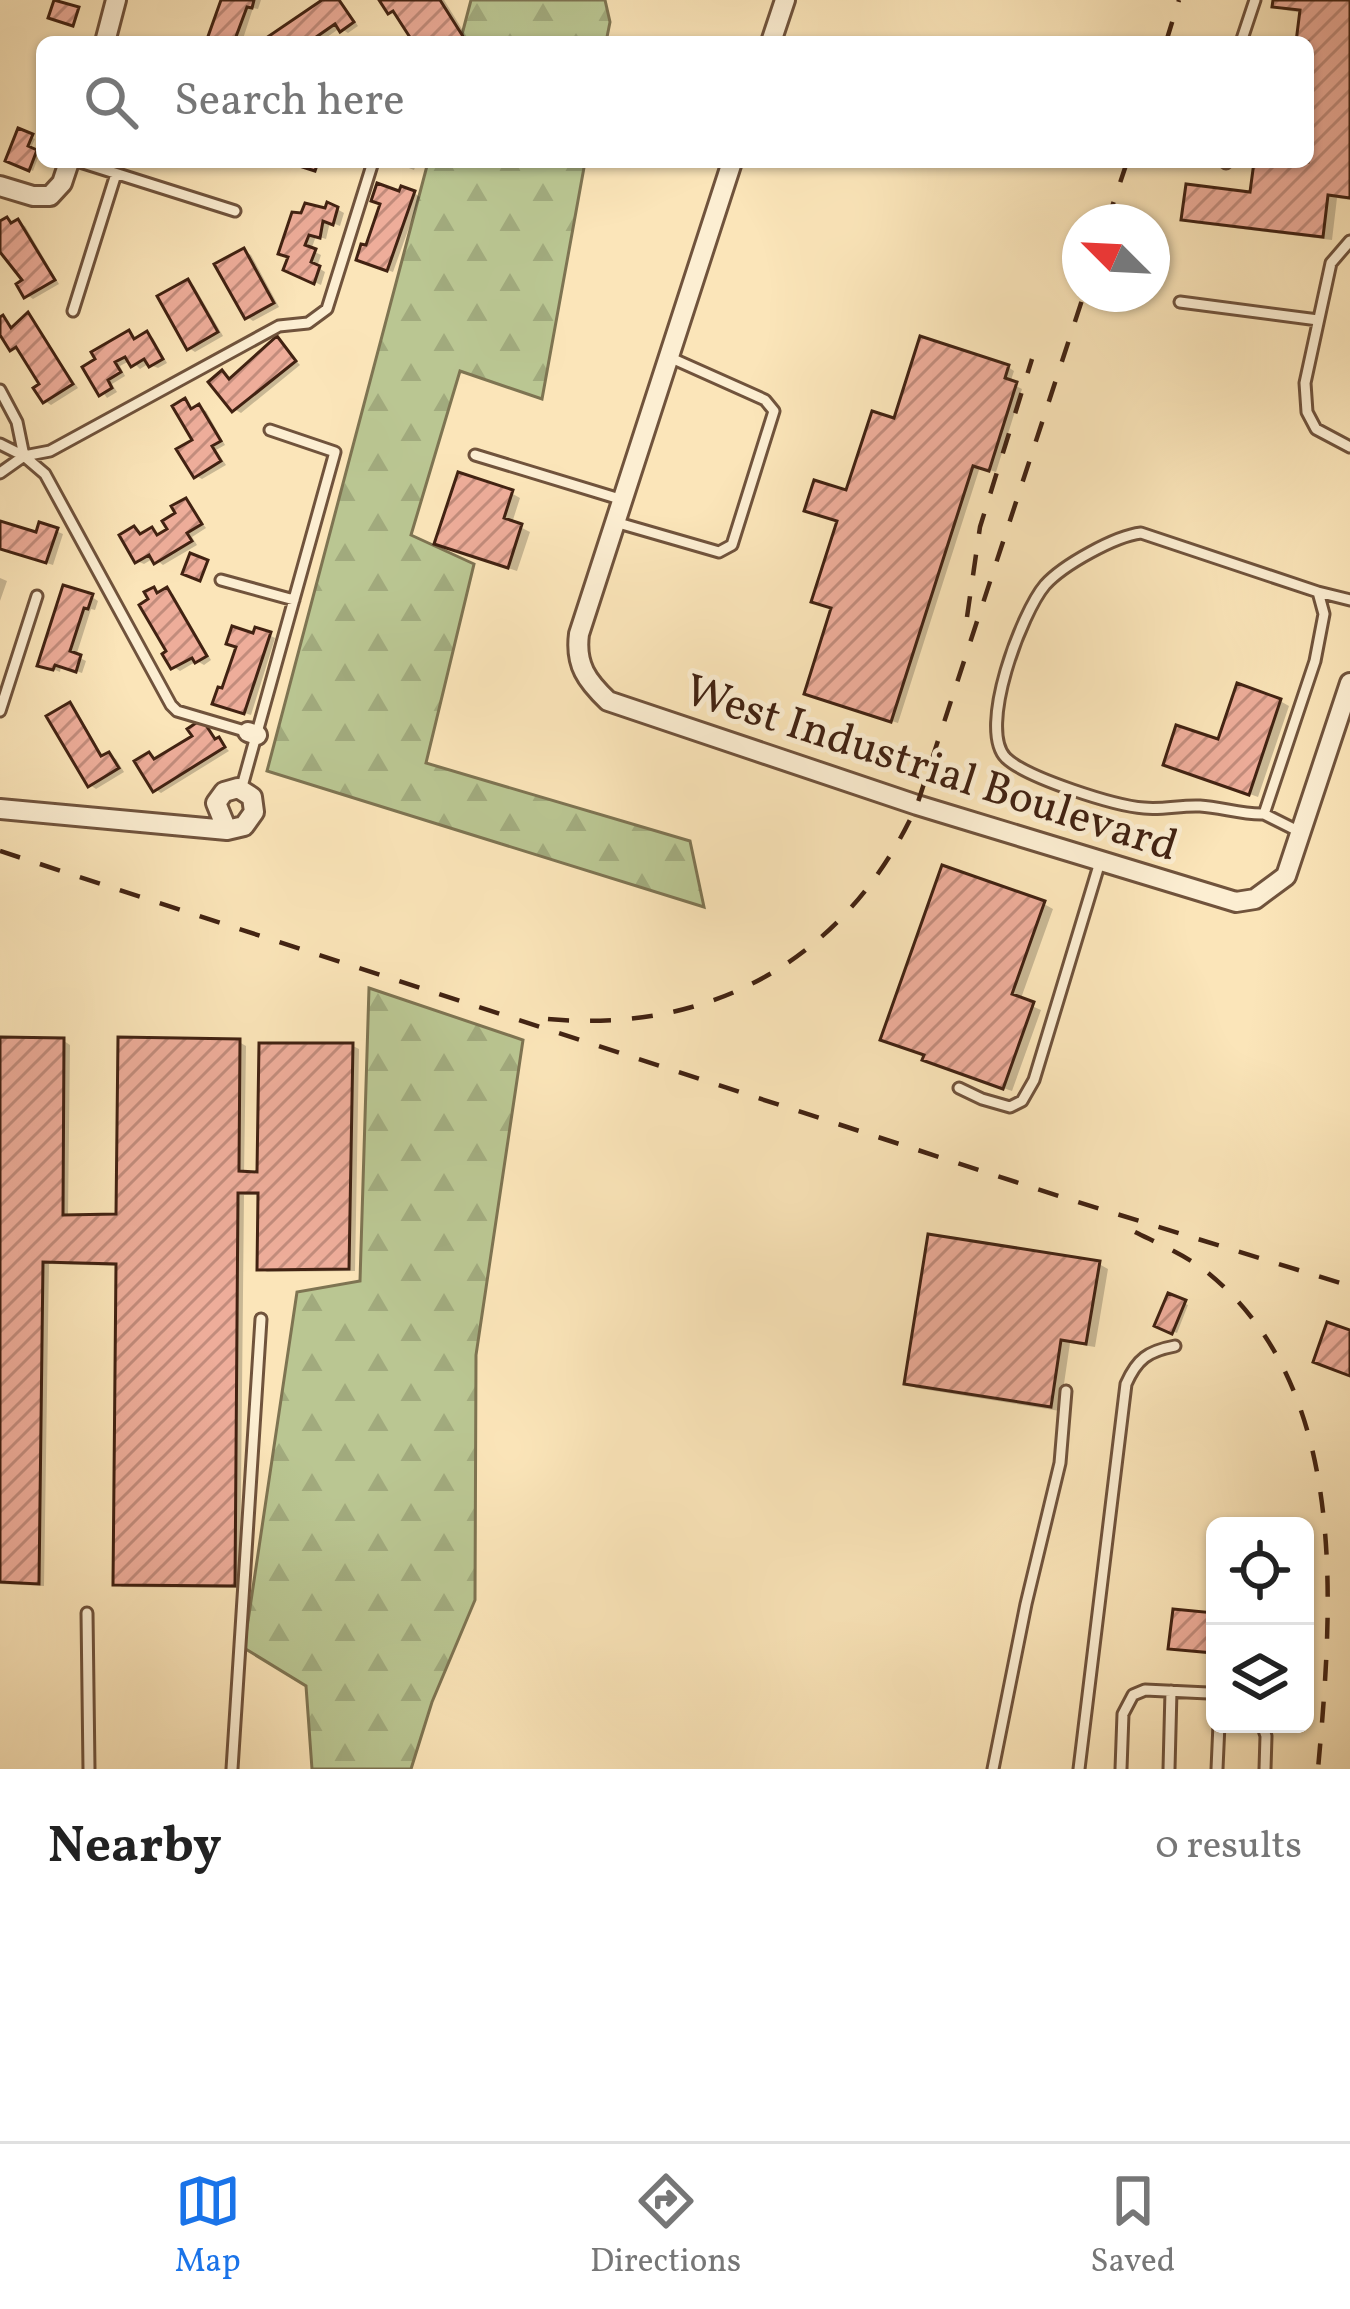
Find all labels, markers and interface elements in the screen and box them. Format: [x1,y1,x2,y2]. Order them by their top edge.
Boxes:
search box [36,36,1314,168]
icon: search [78,69,144,135]
text: Search here [174,71,405,134]
north arrow [1062,204,1170,312]
street label: West Industrial Boulevard [676,661,1185,880]
map controls [1206,1517,1314,1733]
button: locate [1206,1517,1314,1625]
button: layers [1206,1625,1314,1733]
text: Nearby [48,1812,222,1883]
text: 0 results [1155,1820,1302,1874]
tab: Map [175,2168,241,2286]
tab: Directions [590,2168,741,2286]
tab: Saved [1090,2168,1175,2286]

